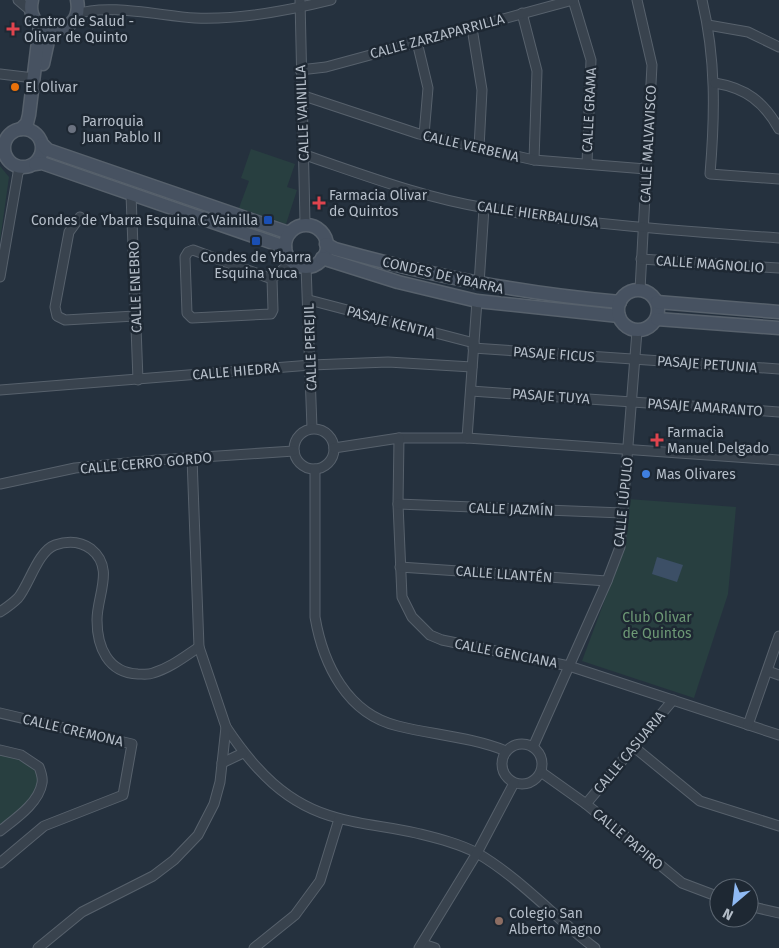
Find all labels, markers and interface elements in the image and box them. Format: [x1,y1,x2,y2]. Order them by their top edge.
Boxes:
street label: CALLE ZARZAPARRILLA [368,10,506,63]
place label: Centro de Salud - Olivar de Quinto [24,13,134,46]
marker: Centro de Salud - Olivar de Quinto [6,22,20,36]
street label: CALLE VAINILLA [292,65,313,161]
street label: CALLE GRAMA [579,67,600,153]
place label: El Olivar [25,79,78,96]
marker: El Olivar [9,81,21,93]
street label: CALLE MALVAVISCO [637,85,660,203]
place label: Parroquia Juan Pablo II [82,113,161,146]
marker: Parroquia Juan Pablo II [66,123,78,135]
street label: CALLE VERBENA [421,127,521,166]
place label: Farmacia Olivar de Quintos [329,187,428,220]
marker: Farmacia Olivar de Quintos [313,197,325,209]
street label: CALLE HIERBALUISA [476,198,600,231]
place label: Condes de Ybarra Esquina C Vainilla [31,212,258,229]
marker: Condes de Ybarra Esquina C Vainilla [262,214,274,226]
marker: Condes de Ybarra Esquina Yuca [250,235,262,247]
street label: CALLE ENEBRO [125,241,146,333]
place label: Condes de Ybarra Esquina Yuca [200,249,312,282]
street label: CALLE MAGNOLIO [655,252,765,277]
street label: CONDES DE YBARRA [381,253,505,298]
street label: PASAJE KENTIA [345,302,437,342]
street label: CALLE PEREJIL [300,303,321,391]
street label: PASAJE FICUS [513,343,596,366]
street label: PASAJE PETUNIA [656,353,758,376]
street label: CALLE HIEDRA [192,359,280,384]
street label: PASAJE TUYA [512,385,590,408]
street label: PASAJE AMARANTO [647,395,763,420]
place label: Farmacia Manuel Delgado [667,424,769,457]
marker: Farmacia Manuel Delgado [651,434,663,446]
street label: CALLE CERRO GORDO [79,449,213,478]
street label: CALLE LÚPULO [609,456,637,548]
place label: Mas Olivares [656,466,736,483]
marker: Mas Olivares [640,468,652,480]
street label: CALLE JAZMÍN [468,499,554,519]
street label: CALLE LLANTÉN [455,562,553,586]
park label: Club Olivar de Quintos [622,609,692,642]
street label: CALLE GENCIANA [453,635,559,672]
street label: CALLE CASUARIA [590,708,669,797]
street label: CALLE CREMONA [21,711,125,750]
street label: CALLE PAPIRO [589,805,666,874]
north arrow [709,878,759,928]
text: N [720,904,736,924]
place label: Colegio San Alberto Magno [509,905,601,938]
marker: Colegio San Alberto Magno [493,915,505,927]

